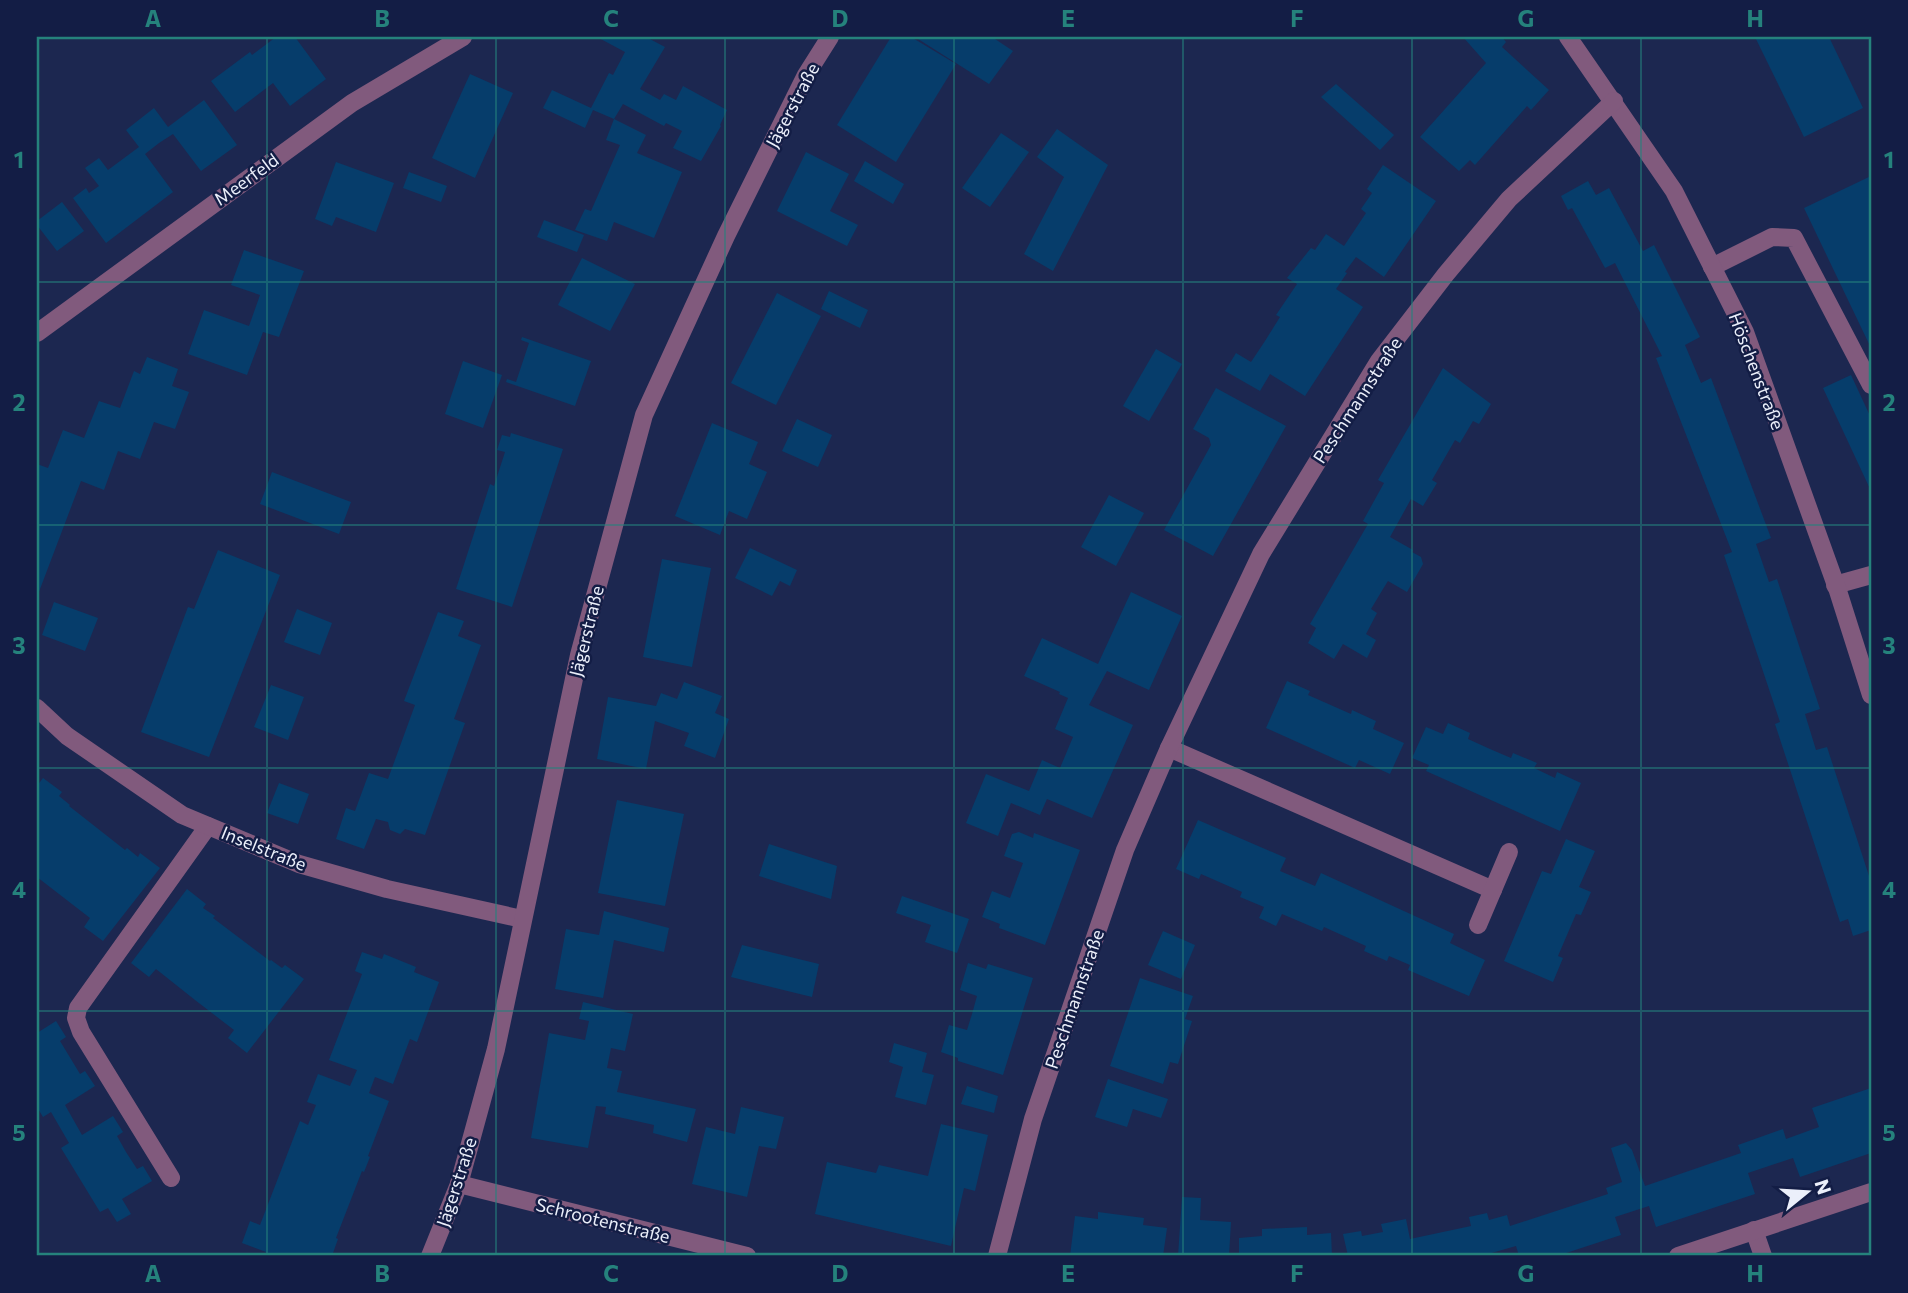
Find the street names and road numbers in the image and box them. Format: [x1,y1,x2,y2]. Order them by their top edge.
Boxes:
street label: Jägerstraße [760,59,824,151]
street label: Meerfeld [209,148,283,210]
street label: Höschenstraße [1725,309,1789,433]
street label: Peschmannstraße [1308,333,1406,467]
street label: Jägerstraße [564,583,608,679]
street label: Inselstraße [218,821,310,875]
street label: Peschmannstraße [1040,926,1108,1072]
street label: Jägerstraße [431,1134,481,1230]
street label: Schrootenstraße [534,1193,672,1247]

